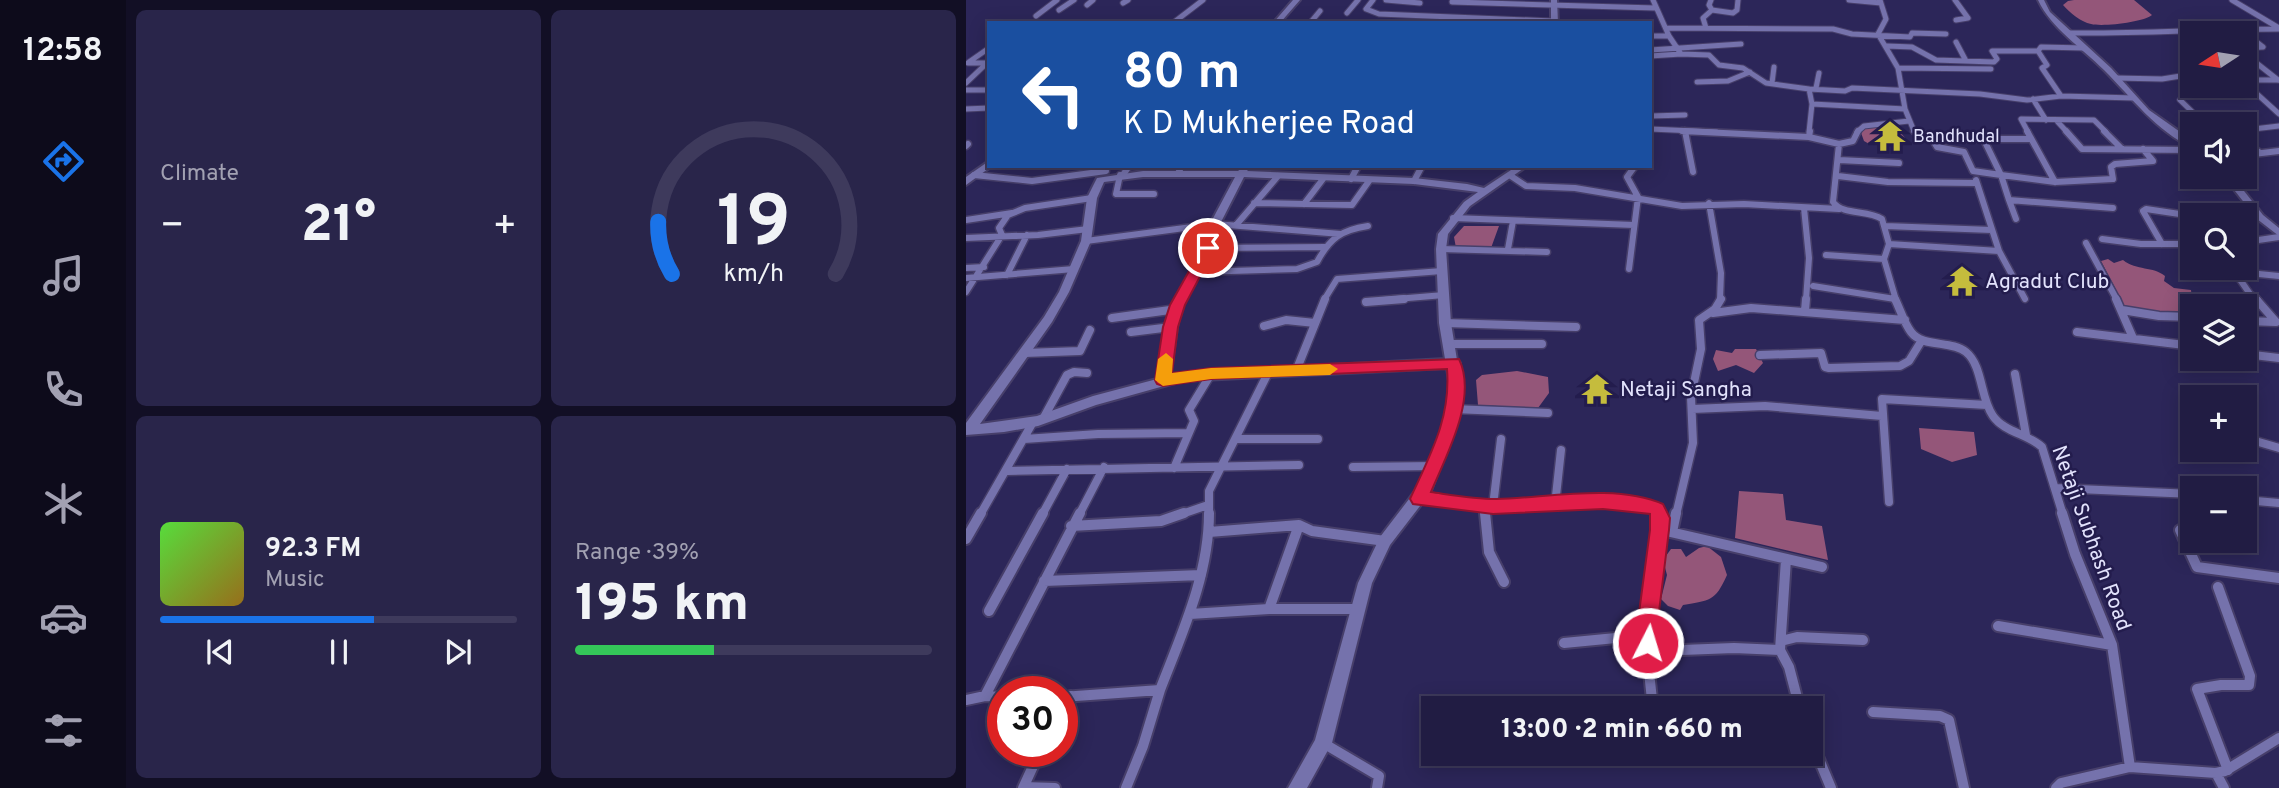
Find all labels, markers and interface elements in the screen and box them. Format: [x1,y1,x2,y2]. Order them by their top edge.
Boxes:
north arrow [2180,21,2258,98]
map controls [2180,21,2257,553]
text: 12:58 [23,32,103,72]
text: 80 m [1123,44,1240,106]
icon: left [1008,49,1099,140]
text: K D Mukherjee Road [1123,105,1415,145]
button: sound [2180,112,2257,189]
temple icon: Bandhudal [1873,119,1907,153]
place label: Bandhudal [1913,126,2000,149]
icon: directions [39,137,88,186]
text: Climate [160,160,239,189]
text: 19 [717,180,790,272]
text: 21° [301,194,376,260]
text: − [160,203,185,252]
text: + [492,203,517,252]
button: search [2180,203,2257,280]
pin [1178,218,1238,278]
icon: arrive [1189,229,1227,267]
icon: music [39,251,88,300]
text: km/h [723,259,784,291]
temple icon: Agradut Club [1945,264,1979,298]
place label: Agradut Club [1985,269,2109,296]
button: layers [2180,294,2257,371]
icon: phone [39,365,88,414]
temple icon: Netaji Sangha [1580,372,1614,406]
place label: Netaji Sangha [1620,377,1752,404]
button: + [2180,385,2257,462]
street label: Netaji Subhash Road [2044,442,2137,635]
button: − [2180,476,2257,553]
icon: climate [39,479,88,528]
text: 92.3 FM [265,533,361,566]
text: Range · 39% [575,539,699,568]
text: Music [265,566,325,595]
text: 195 km [575,573,749,639]
icon: car [39,593,88,642]
position arrow [1611,606,1685,680]
icon: previous [201,633,239,671]
icon: pause [320,633,358,671]
icon: next [439,633,477,671]
speed limit sign: 30 [987,676,1078,767]
icon: filters [39,706,88,755]
text: 13:00 · 2 min · 660 m [1501,714,1743,747]

